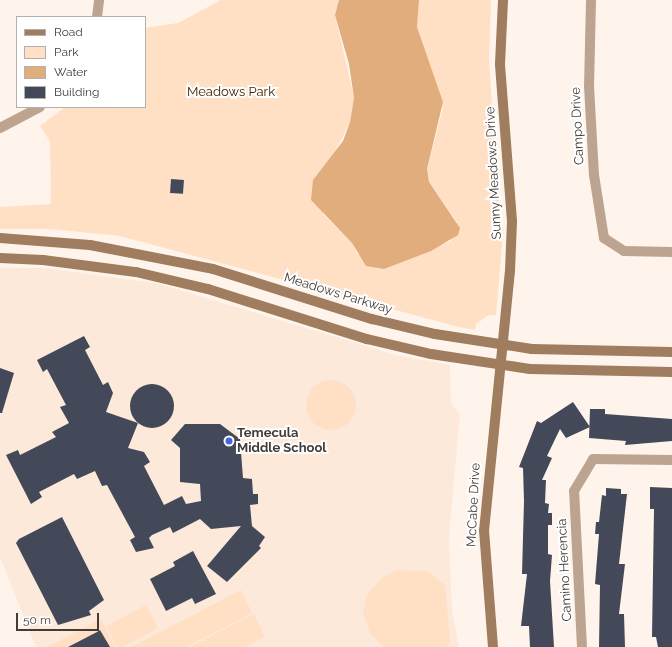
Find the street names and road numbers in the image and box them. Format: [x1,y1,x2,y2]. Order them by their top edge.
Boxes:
street label: Campo Drive [568,87,588,165]
street label: Sunny Meadows Drive [483,106,505,240]
street label: Meadows Parkway [282,270,394,318]
street label: McCabe Drive [464,462,484,548]
street label: Camino Herencia [555,518,575,622]

